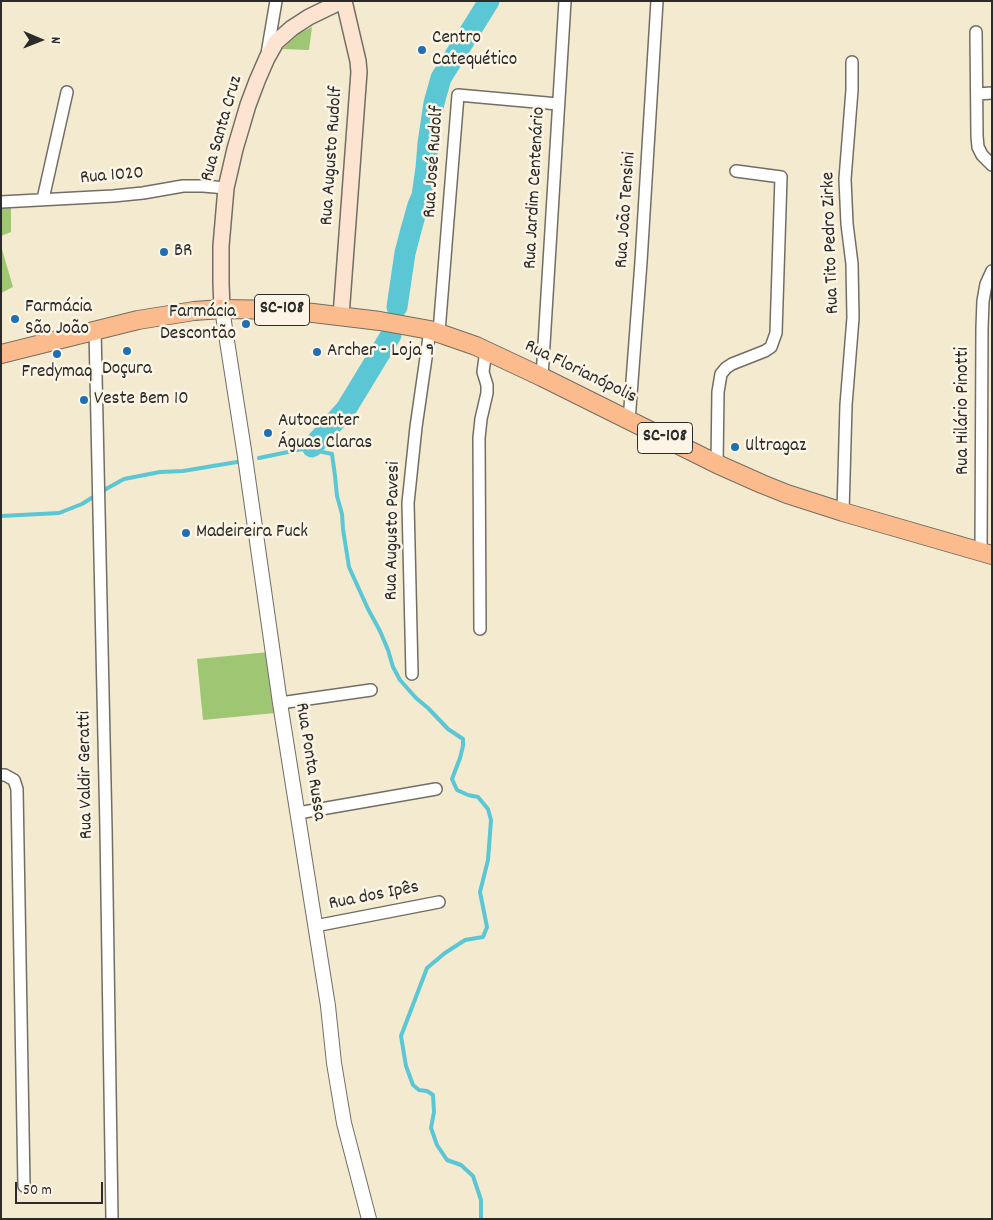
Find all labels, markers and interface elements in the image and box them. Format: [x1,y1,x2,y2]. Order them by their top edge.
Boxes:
north arrow [15,15,65,65]
place label: Centro Catequético [432,28,517,72]
text: N [45,37,65,44]
marker: Centro Catequético [416,44,428,56]
street label: Rua Santa Cruz [197,74,249,184]
street label: Rua Augusto Rudolf [317,86,349,226]
street label: Rua José Rudolf [420,105,450,219]
street label: Rua Jardim Centenário [520,106,552,270]
street label: Rua João Tensini [612,151,642,269]
street label: Rua 1020 [79,163,145,191]
street label: Rua Tito Pedro Zirke [818,171,846,315]
place label: BR [174,241,192,263]
marker: BR [158,246,170,258]
road number: SC-108 [254,294,310,326]
place label: Farmácia São João [25,297,92,341]
place label: Farmácia Descontão [160,302,236,346]
marker: Farmácia São João [9,313,21,325]
marker: Farmácia Descontão [240,318,252,330]
street label: Rua Florianópolis [520,336,640,410]
place label: Archer - Loja 9 [327,341,435,363]
marker: Doçura [121,345,133,357]
marker: Archer - Loja 9 [311,346,323,358]
street label: Rua Hilário Pinotti [953,347,975,475]
marker: Fredymaq [51,348,63,360]
place label: Doçura [102,359,152,381]
place label: Fredymaq [22,362,92,384]
place label: Veste Bem 10 [94,389,189,411]
marker: Veste Bem 10 [78,394,90,406]
place label: Autocenter Águas Claras [278,411,372,455]
road number: SC-108 [638,422,692,453]
marker: Autocenter Águas Claras [262,427,274,439]
place label: Ultragaz [745,436,806,458]
marker: Ultragaz [729,441,741,453]
street label: Rua Augusto Pavesi [381,461,407,601]
place label: Madeireira Fuck [196,522,308,544]
marker: Madeireira Fuck [180,527,192,539]
street label: Rua Ponta Russa [288,701,330,823]
street label: Rua Valdir Geratti [74,711,100,839]
street label: Rua dos Ipês [327,877,421,917]
scale bar [18,1172,105,1204]
text: 50 m [23,1180,52,1202]

